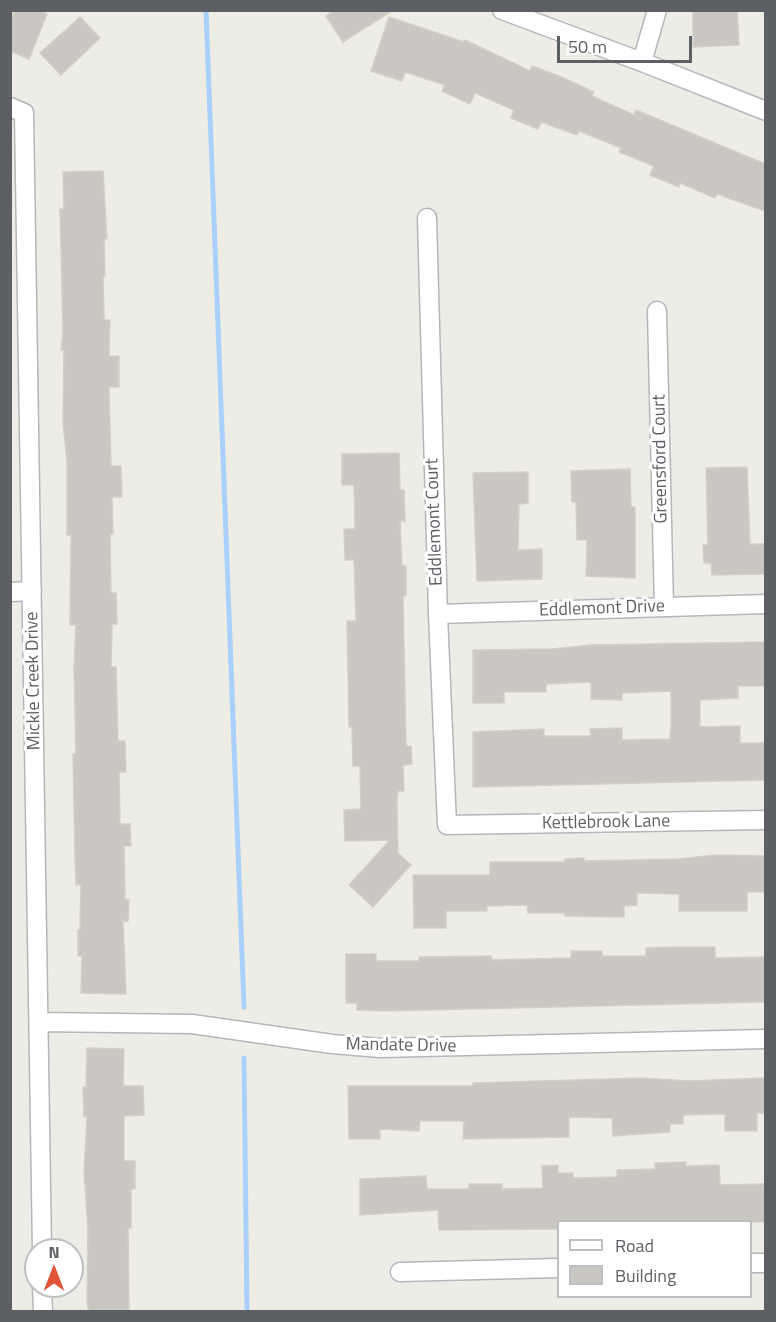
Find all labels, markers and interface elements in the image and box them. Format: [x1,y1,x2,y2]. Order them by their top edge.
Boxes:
scale bar [560,24,695,62]
text: 50 m [568,33,607,60]
street label: Greensford Court [649,394,673,524]
street label: Eddlemont Court [422,458,448,586]
street label: Eddlemont Drive [539,596,665,622]
street label: Mickle Creek Drive [22,612,46,750]
street label: Kettlebrook Lane [542,811,670,835]
street label: Mandate Drive [345,1034,457,1058]
legend [557,1220,752,1298]
text: Road [615,1232,654,1259]
north arrow [24,1238,84,1298]
text: N [48,1240,60,1264]
text: Building [615,1262,676,1289]

